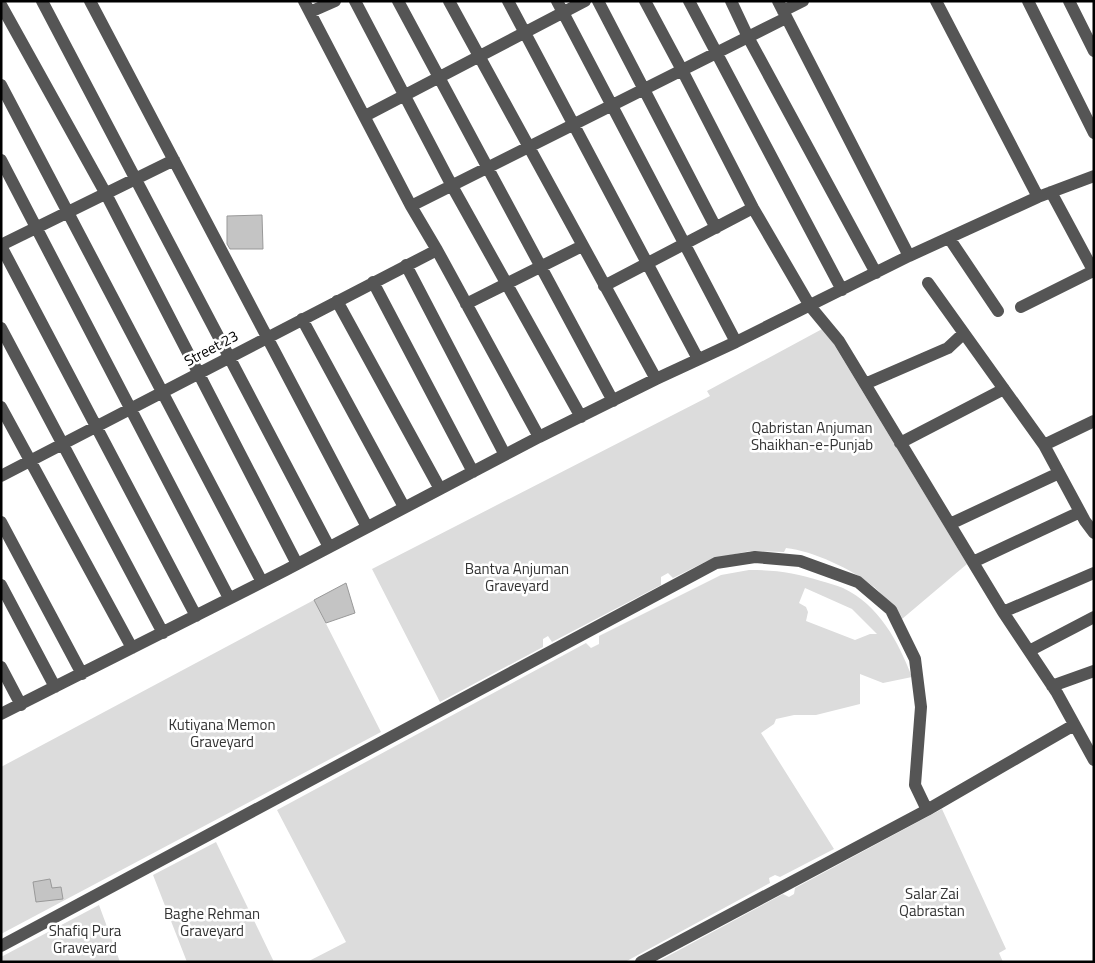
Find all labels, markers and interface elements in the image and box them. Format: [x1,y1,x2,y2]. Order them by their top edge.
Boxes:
street label: Street 23 [180,324,242,372]
park label: Qabristan Anjuman Shaikhan-e-Punjab [751,416,873,456]
park label: Bantva Anjuman Graveyard [465,557,569,597]
park label: Kutiyana Memon Graveyard [169,713,275,753]
park label: Salar Zai Qabrastan [899,882,965,922]
park label: Baghe Rehman Graveyard [164,902,260,942]
park label: Shafiq Pura Graveyard [49,919,122,959]

